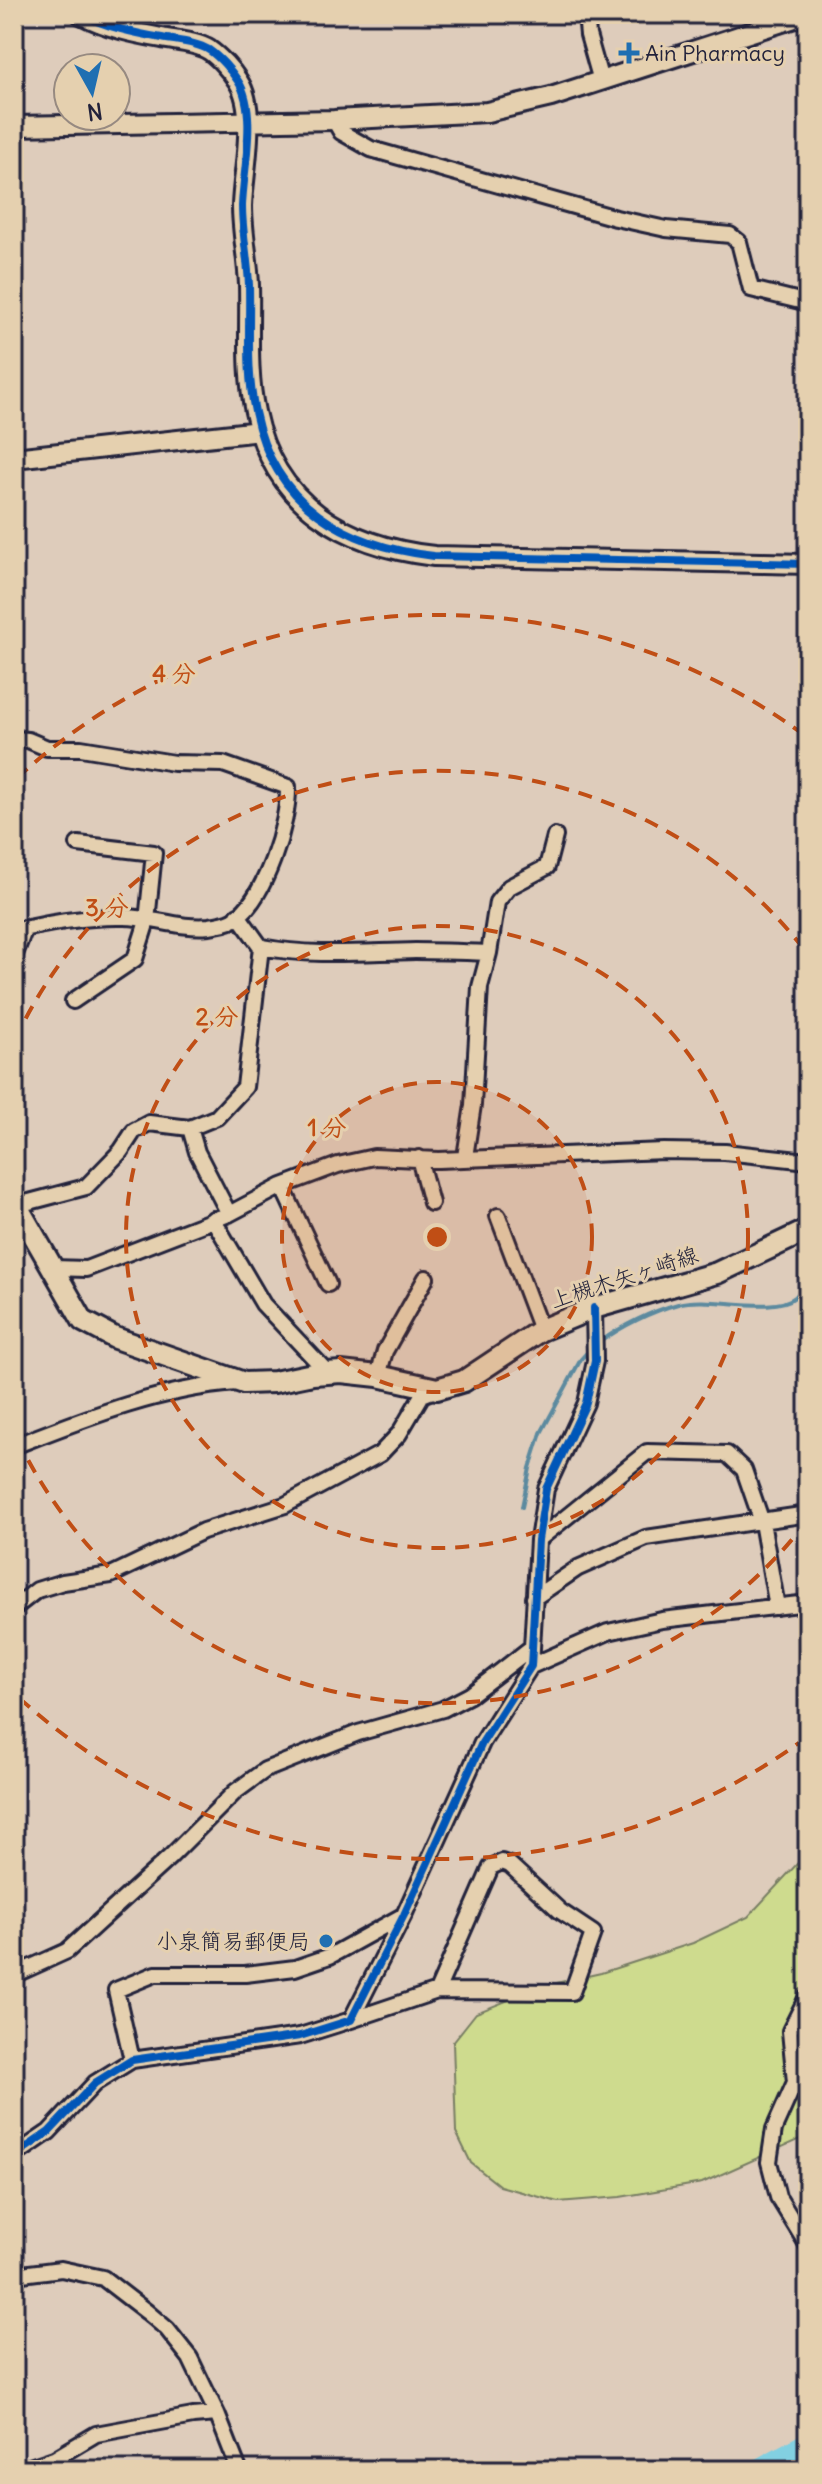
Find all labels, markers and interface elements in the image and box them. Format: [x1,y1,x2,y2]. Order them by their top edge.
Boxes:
place label: Ain Pharmacy [645,39,785,67]
marker: Ain Pharmacy [620,44,638,62]
north arrow [52,52,132,132]
text: N [85,97,104,127]
text: 4 分 [152,658,196,688]
text: 3 分 [85,892,129,922]
text: 2 分 [196,1001,238,1031]
text: 1 分 [307,1112,347,1142]
centre of rings [423,1223,451,1251]
street label: 上槻木矢ヶ崎線 [546,1240,702,1314]
place label: 小泉簡易郵便局 [156,1927,310,1955]
marker: 小泉簡易郵便局 [317,1932,335,1950]

